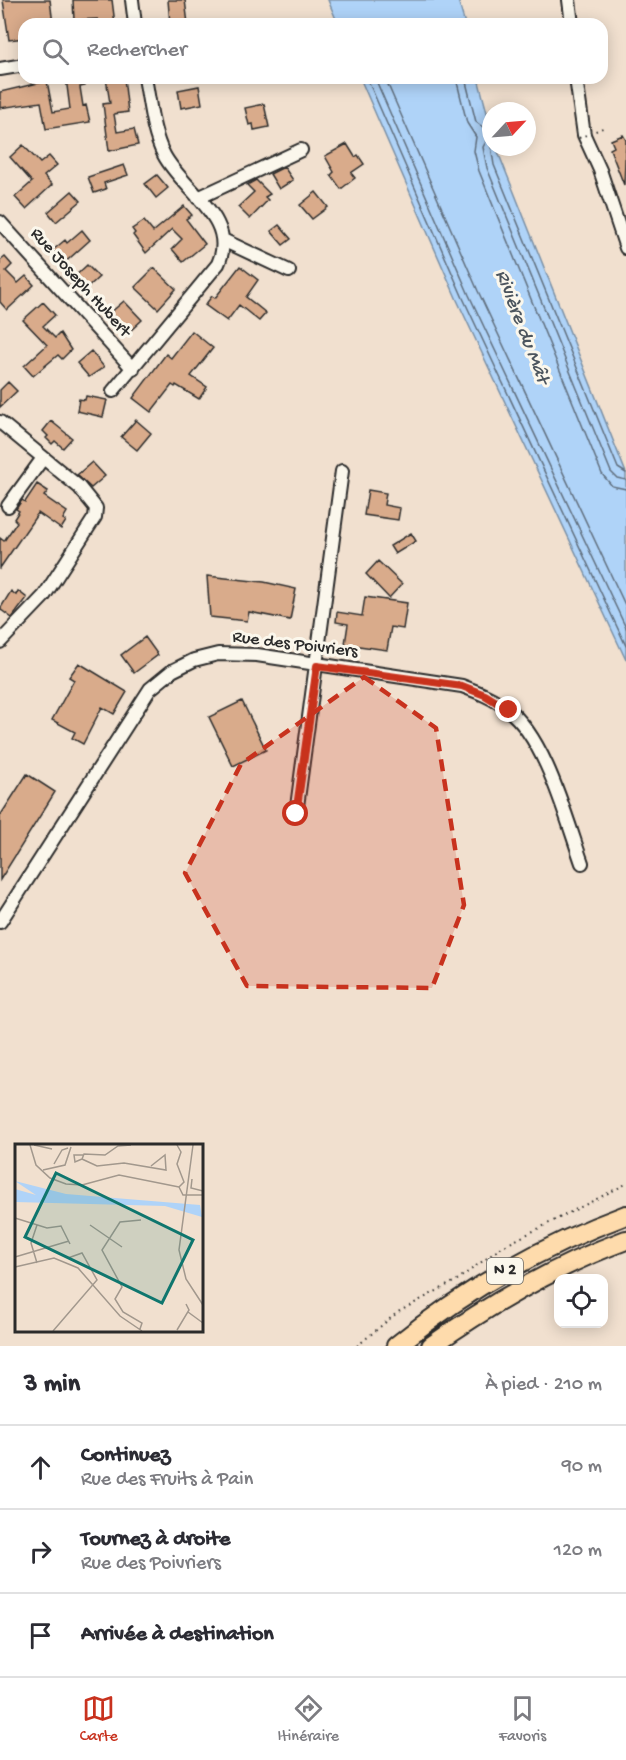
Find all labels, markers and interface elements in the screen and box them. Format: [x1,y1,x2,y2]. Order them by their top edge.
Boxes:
search box [18,18,608,84]
icon: search [39,35,72,68]
text: Rechercher [87,38,187,64]
north arrow [482,102,536,156]
street label: Rue Joseph Hubert [25,224,136,343]
water label: Rivière du Mât [489,267,555,390]
street label: Rue des Poivriers [231,627,360,663]
route end [495,696,521,722]
route start [282,800,308,826]
inset map [15,1144,202,1331]
road number: N 2 [487,1258,523,1284]
map controls [554,1274,608,1328]
button: locate [554,1274,608,1328]
text: 3 min [24,1370,80,1401]
text: À pied · 210 m [485,1374,602,1397]
text: Continuez [81,1443,170,1469]
icon: ahead [24,1451,57,1484]
text: 90 m [562,1456,602,1479]
text: Rue des Fruits à Pain [81,1469,253,1492]
text: Tournez à droite [81,1527,230,1553]
icon: right [24,1535,57,1568]
text: 120 m [554,1540,602,1563]
text: Rue des Poivriers [81,1553,221,1576]
icon: arrive [24,1619,57,1652]
text: Arrivée à destination [81,1622,274,1648]
tab: Carte [80,1692,118,1747]
tab: Itinéraire [277,1692,339,1747]
tab: Favoris [499,1692,546,1747]

